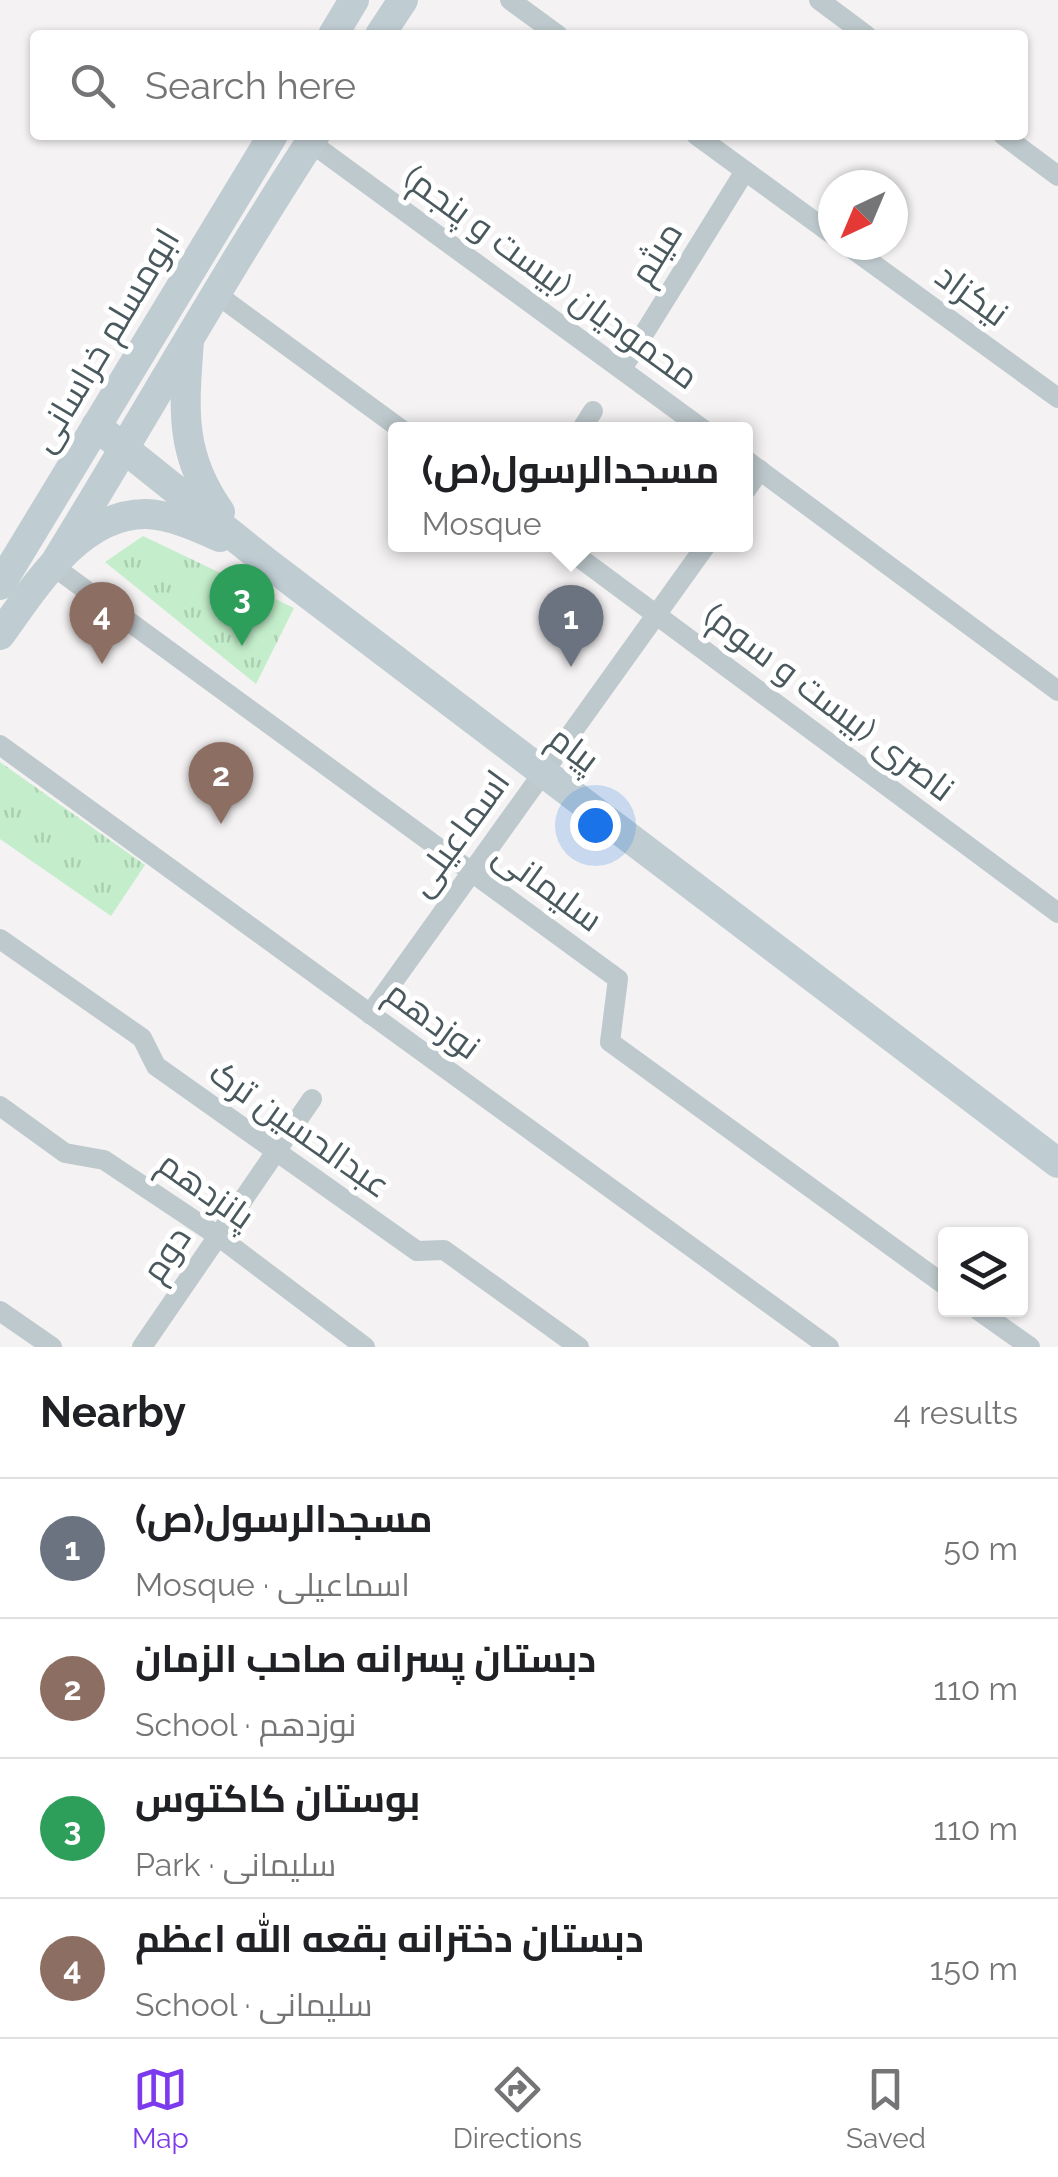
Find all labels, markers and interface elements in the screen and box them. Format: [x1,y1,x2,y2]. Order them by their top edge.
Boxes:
search box [30,30,1028,140]
icon: search [65,58,120,113]
text: Search here [145,63,356,108]
street label: محمودیان (بیست و پنجم) [394,156,707,400]
north arrow [818,170,908,260]
street label: میثم [621,214,694,294]
street label: ابومسلم خراسانی [22,221,191,461]
street label: نیکزاد [928,255,1017,335]
popup [388,422,753,552]
text: مسجدالرسول(ص) [422,447,719,492]
text: Mosque [422,505,541,542]
pin: 3 [210,564,274,646]
pin: 4 [70,582,134,664]
pin: 1 [538,584,604,667]
street label: ناصری (بیست و سوم) [694,594,963,812]
street label: پیام [539,717,607,784]
pin: 2 [188,742,254,824]
street label: اسماعیلی [399,762,519,904]
your location [570,800,621,851]
street label: سلیمانی [485,834,611,940]
street label: نوزدهم [376,972,488,1071]
street label: عبدالحسین ترک [202,1051,398,1207]
street label: پانزدهم [148,1142,262,1240]
street label: دوم [132,1218,202,1291]
map controls [938,1227,1028,1317]
button: layers [938,1227,1028,1317]
text: Nearby [40,1388,186,1437]
text: 4 results [894,1394,1018,1431]
text: مسجدالرسول(ص) [135,1496,433,1541]
text: 1 [65,1530,80,1567]
text: 50 m [943,1530,1018,1567]
text: Mosque · اسماعیلی [135,1566,410,1603]
text: دبستان پسرانه صاحب الزمان [135,1636,596,1681]
text: 2 [63,1670,82,1707]
text: 110 m [933,1670,1018,1707]
text: School · نوزدهم [135,1706,356,1743]
text: بوستان کاکتوس [135,1776,420,1821]
text: 3 [64,1810,81,1847]
text: 110 m [933,1810,1018,1847]
text: Park · سلیمانی [135,1846,336,1883]
text: دبستان دخترانه بقعه الله اعظم [135,1916,644,1961]
text: 4 [63,1950,82,1987]
text: 150 m [930,1950,1018,1987]
text: School · سلیمانی [135,1986,372,2023]
tab: Map [132,2062,189,2155]
tab: Directions [453,2062,582,2155]
tab: Saved [846,2062,926,2155]

